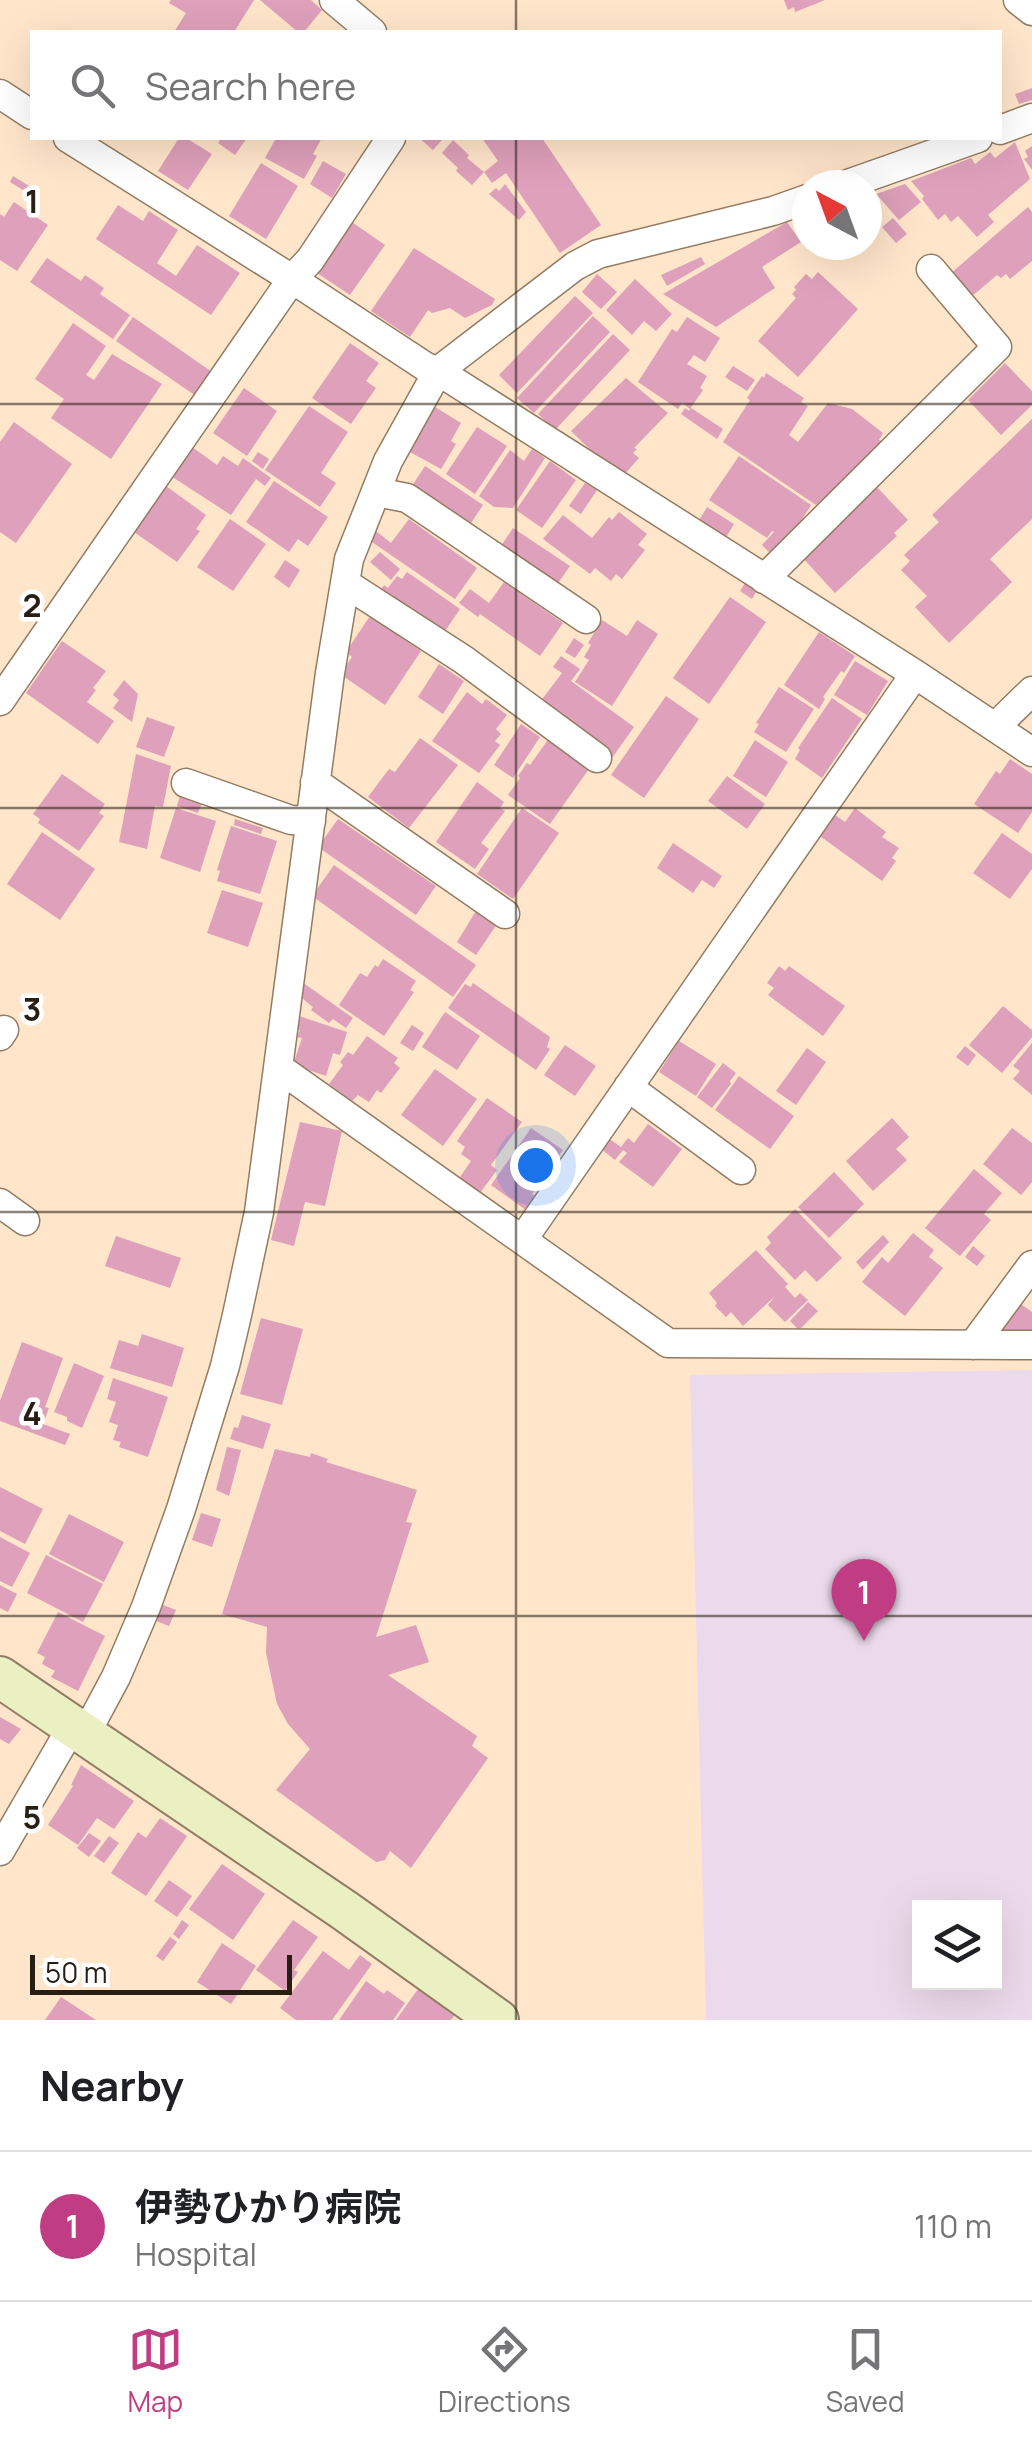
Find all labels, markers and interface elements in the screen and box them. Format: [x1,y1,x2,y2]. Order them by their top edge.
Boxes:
search box [30,30,1002,140]
icon: search [65,58,120,113]
text: Search here [145,59,356,111]
north arrow [792,170,882,260]
text: 1 [25,179,39,223]
text: 2 [22,583,42,627]
text: 3 [23,987,41,1031]
your location [510,1140,561,1191]
text: 4 [22,1391,42,1435]
pin: 1 [832,1558,896,1641]
text: 5 [23,1795,41,1839]
map controls [912,1900,1002,1990]
button: layers [912,1900,1002,1990]
scale bar [30,1950,292,1994]
text: 50 m [45,1953,108,1991]
text: Nearby [40,2056,184,2114]
text: 伊勢ひかり病院 [135,2180,401,2232]
text: 1 [65,2204,80,2248]
text: 110 m [914,2204,992,2248]
text: Hospital [135,2232,257,2276]
tab: Map [127,2322,183,2420]
tab: Directions [438,2322,571,2420]
tab: Saved [826,2322,905,2420]

